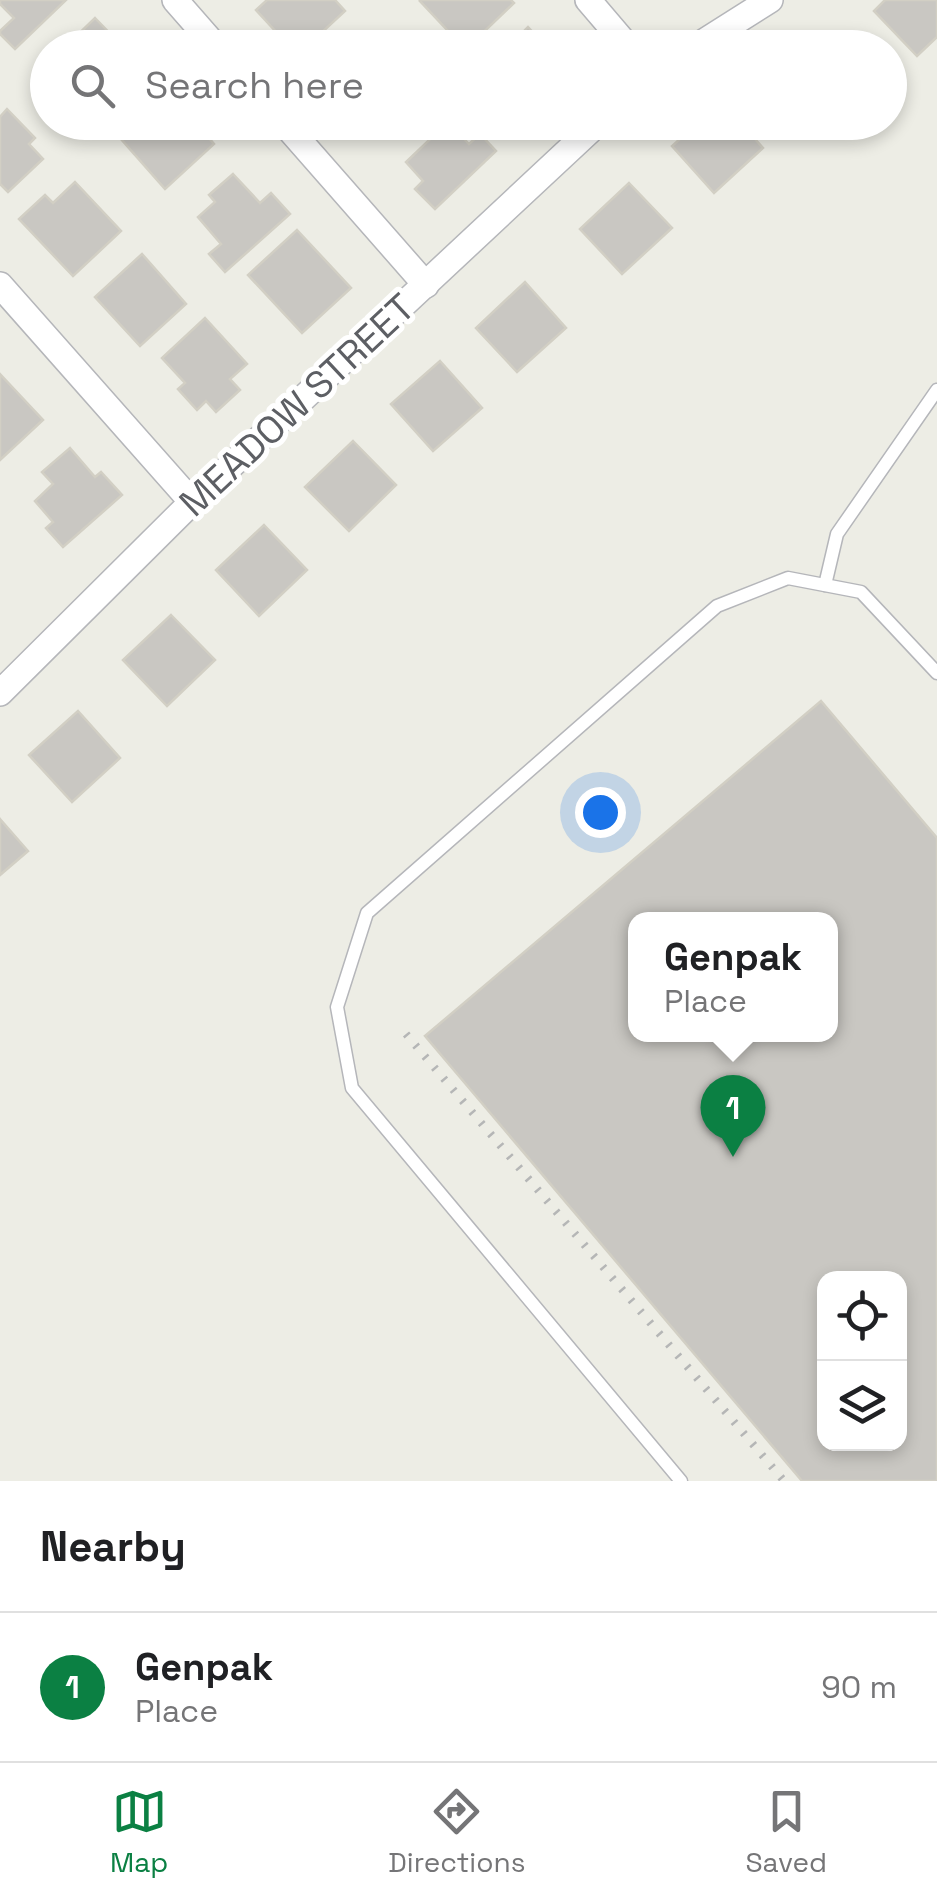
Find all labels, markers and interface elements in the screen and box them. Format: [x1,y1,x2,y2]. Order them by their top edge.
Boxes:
search box [30,30,907,140]
icon: search [65,58,120,113]
text: Search here [145,61,364,109]
street label: MEADOW STREET [169,283,425,527]
your location [575,787,626,838]
popup [628,912,838,1042]
text: Genpak [664,933,802,981]
text: Place [664,981,747,1021]
pin: 1 [700,1074,766,1157]
map controls [817,1271,907,1451]
button: locate [817,1271,907,1361]
button: layers [817,1361,907,1451]
text: Nearby [40,1520,186,1573]
text: Genpak [135,1643,273,1691]
text: 1 [65,1667,80,1707]
text: 90 m [821,1667,897,1707]
text: Place [135,1691,218,1731]
tab: Map [110,1784,168,1880]
tab: Directions [388,1784,525,1880]
tab: Saved [745,1784,827,1880]

